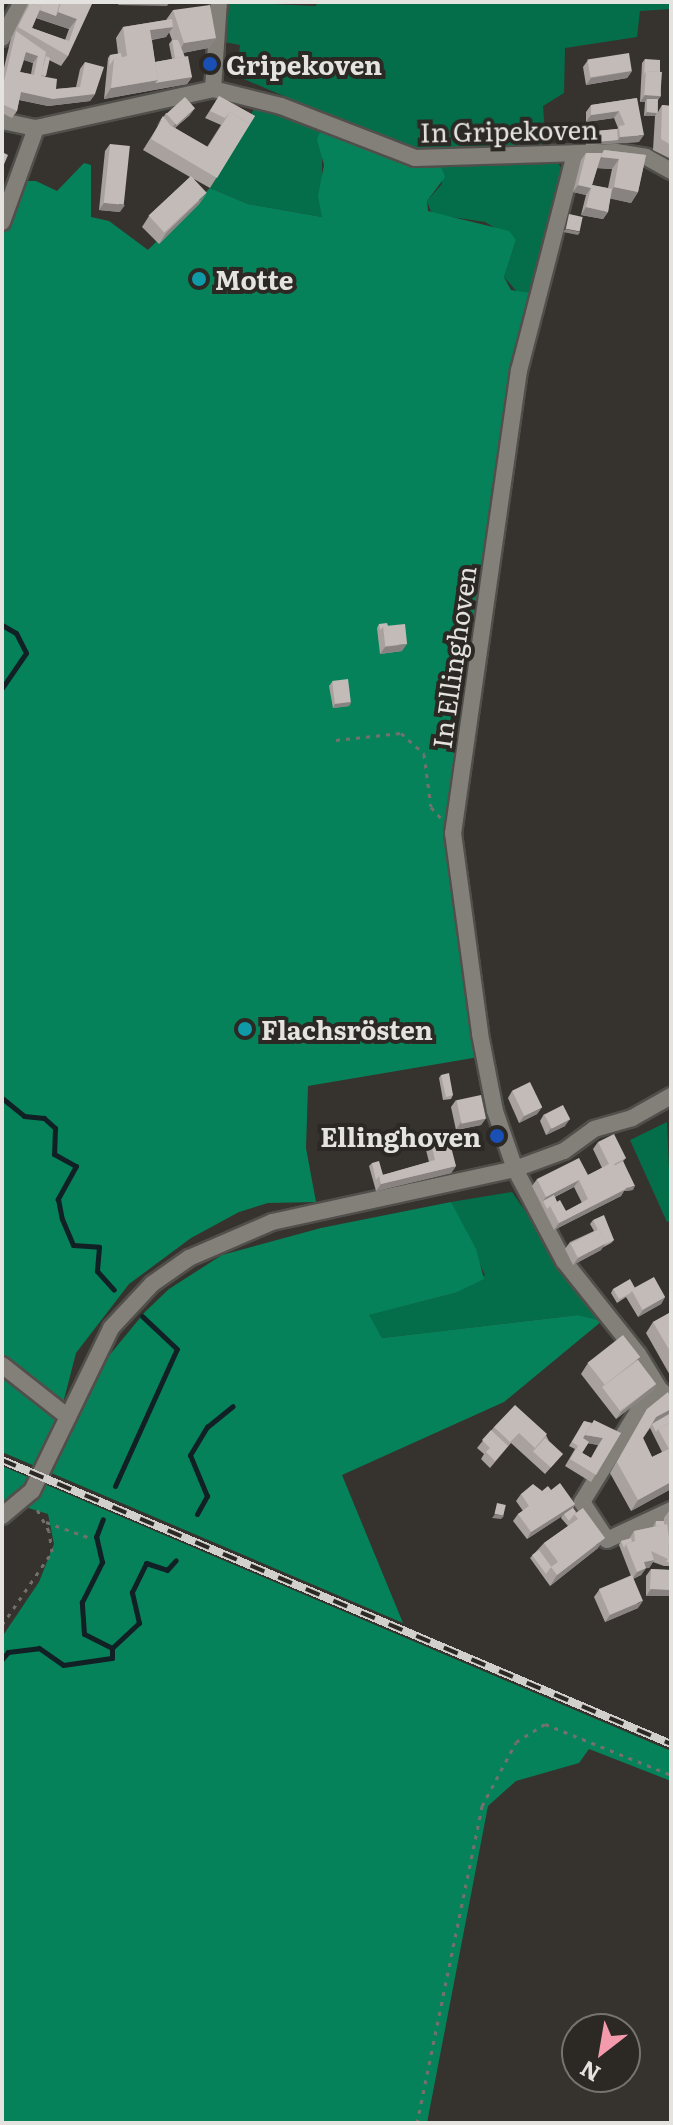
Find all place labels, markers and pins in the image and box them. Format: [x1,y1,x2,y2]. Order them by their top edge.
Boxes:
place label: Gripekoven [226,48,382,80]
marker: Gripekoven [201,55,219,73]
place label: Motte [215,263,293,295]
marker: Motte [190,270,208,288]
place label: Flachsrösten [261,1013,433,1045]
marker: Flachsrösten [236,1020,254,1038]
place label: Ellinghoven [320,1120,481,1152]
marker: Ellinghoven [488,1127,506,1145]

